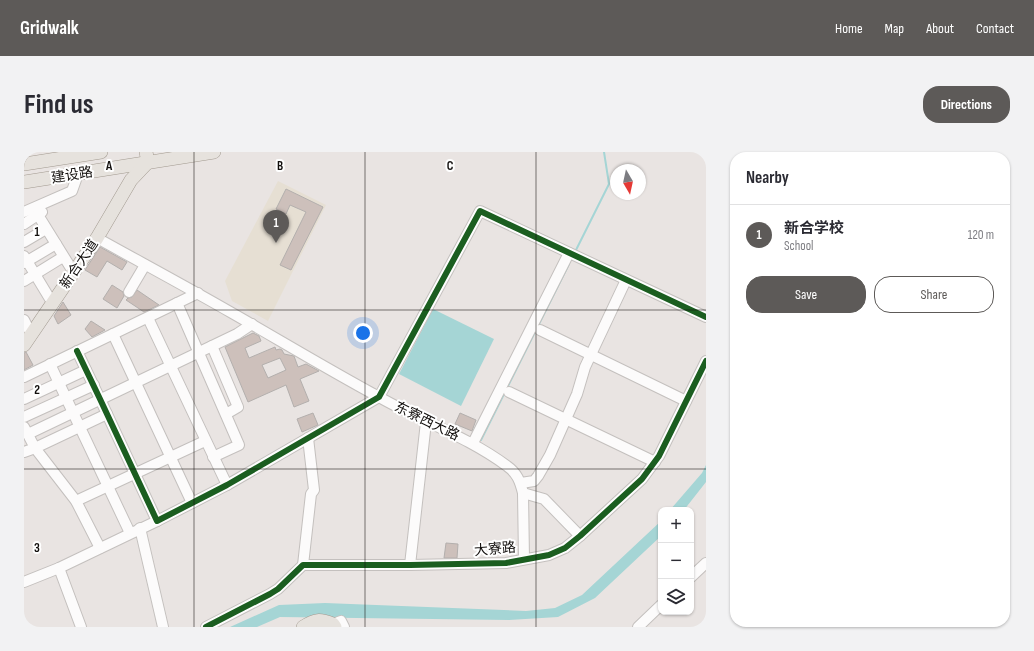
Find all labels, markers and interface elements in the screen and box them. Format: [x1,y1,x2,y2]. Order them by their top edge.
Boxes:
text: Gridwalk [20,17,79,40]
text: Home [835,20,863,37]
text: Map [885,20,904,37]
text: About [926,20,954,37]
text: Contact [976,20,1014,37]
button: Directions [923,86,1010,123]
text: Find us [24,88,93,121]
text: A [105,158,113,174]
text: B [277,158,283,174]
text: C [447,158,454,174]
street label: 建设路 [50,163,94,187]
north arrow [610,164,646,200]
text: Nearby [746,168,789,188]
pin: 1 [263,210,289,243]
text: 新合学校 [784,219,844,238]
text: 1 [34,224,40,240]
text: 1 [756,227,762,243]
text: 120 m [968,227,994,243]
street label: 新合大道 [56,236,102,292]
text: School [784,238,814,254]
button: Save [746,276,866,313]
button: Share [874,276,994,313]
your location [353,323,373,343]
text: 2 [34,382,40,398]
street label: 东寮西大路 [392,398,462,444]
map controls [658,507,694,615]
button: + [658,507,694,543]
street label: 大寮路 [473,539,517,559]
text: 3 [34,540,40,556]
button: − [658,543,694,579]
button: layers [658,579,694,615]

